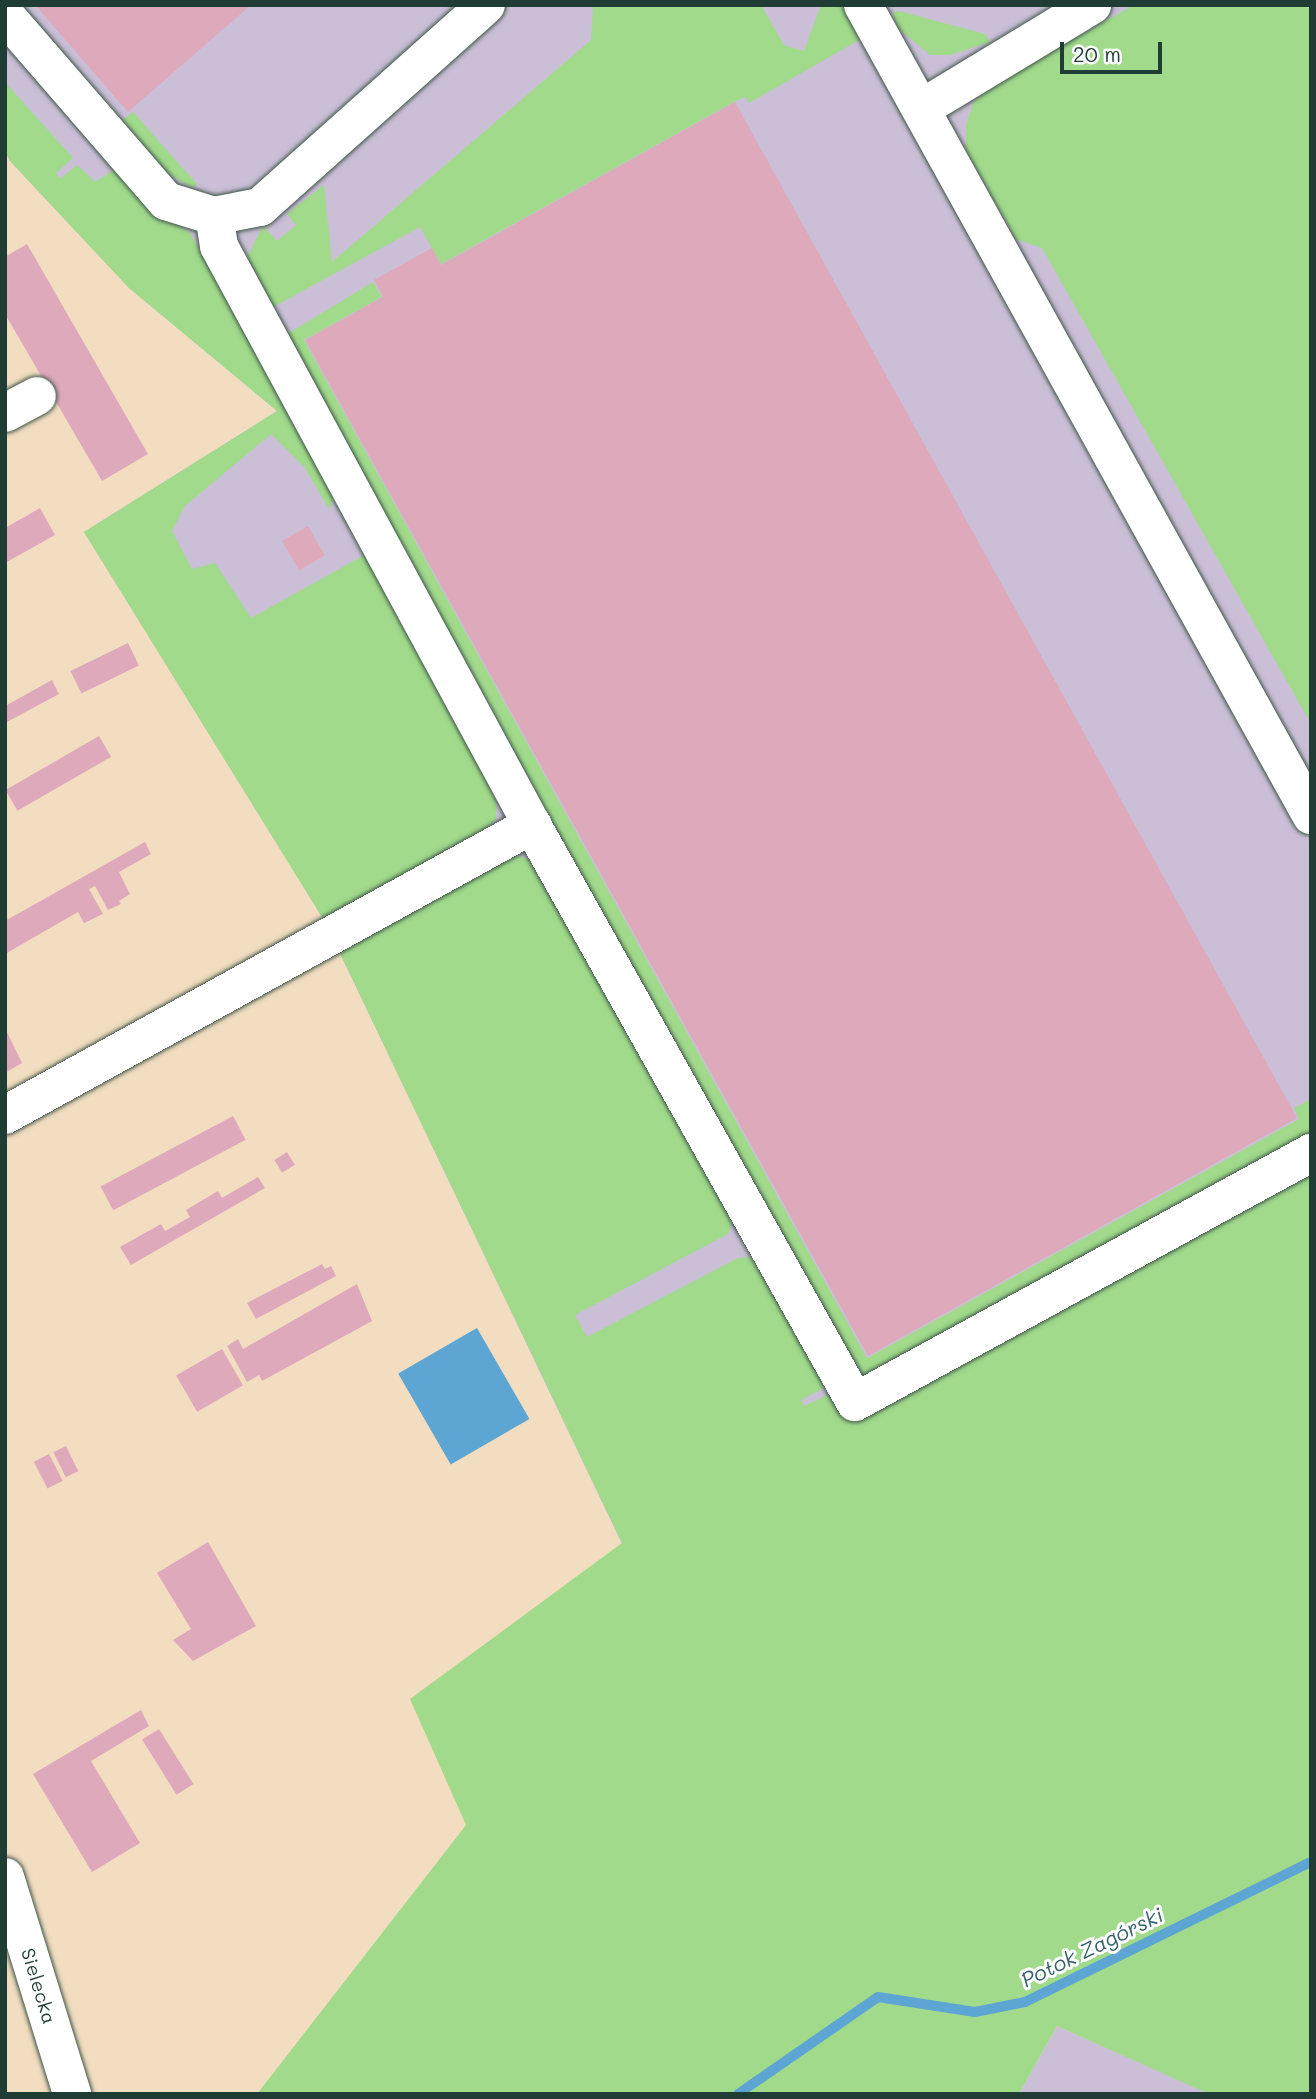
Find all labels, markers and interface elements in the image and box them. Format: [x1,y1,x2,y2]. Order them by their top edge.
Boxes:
scale bar [1064,28,1166,72]
text: 20 m [1073,40,1121,67]
water label: Potok Zagórski [1017,1902,1167,1992]
street label: Sielecka [17,1945,61,2027]

